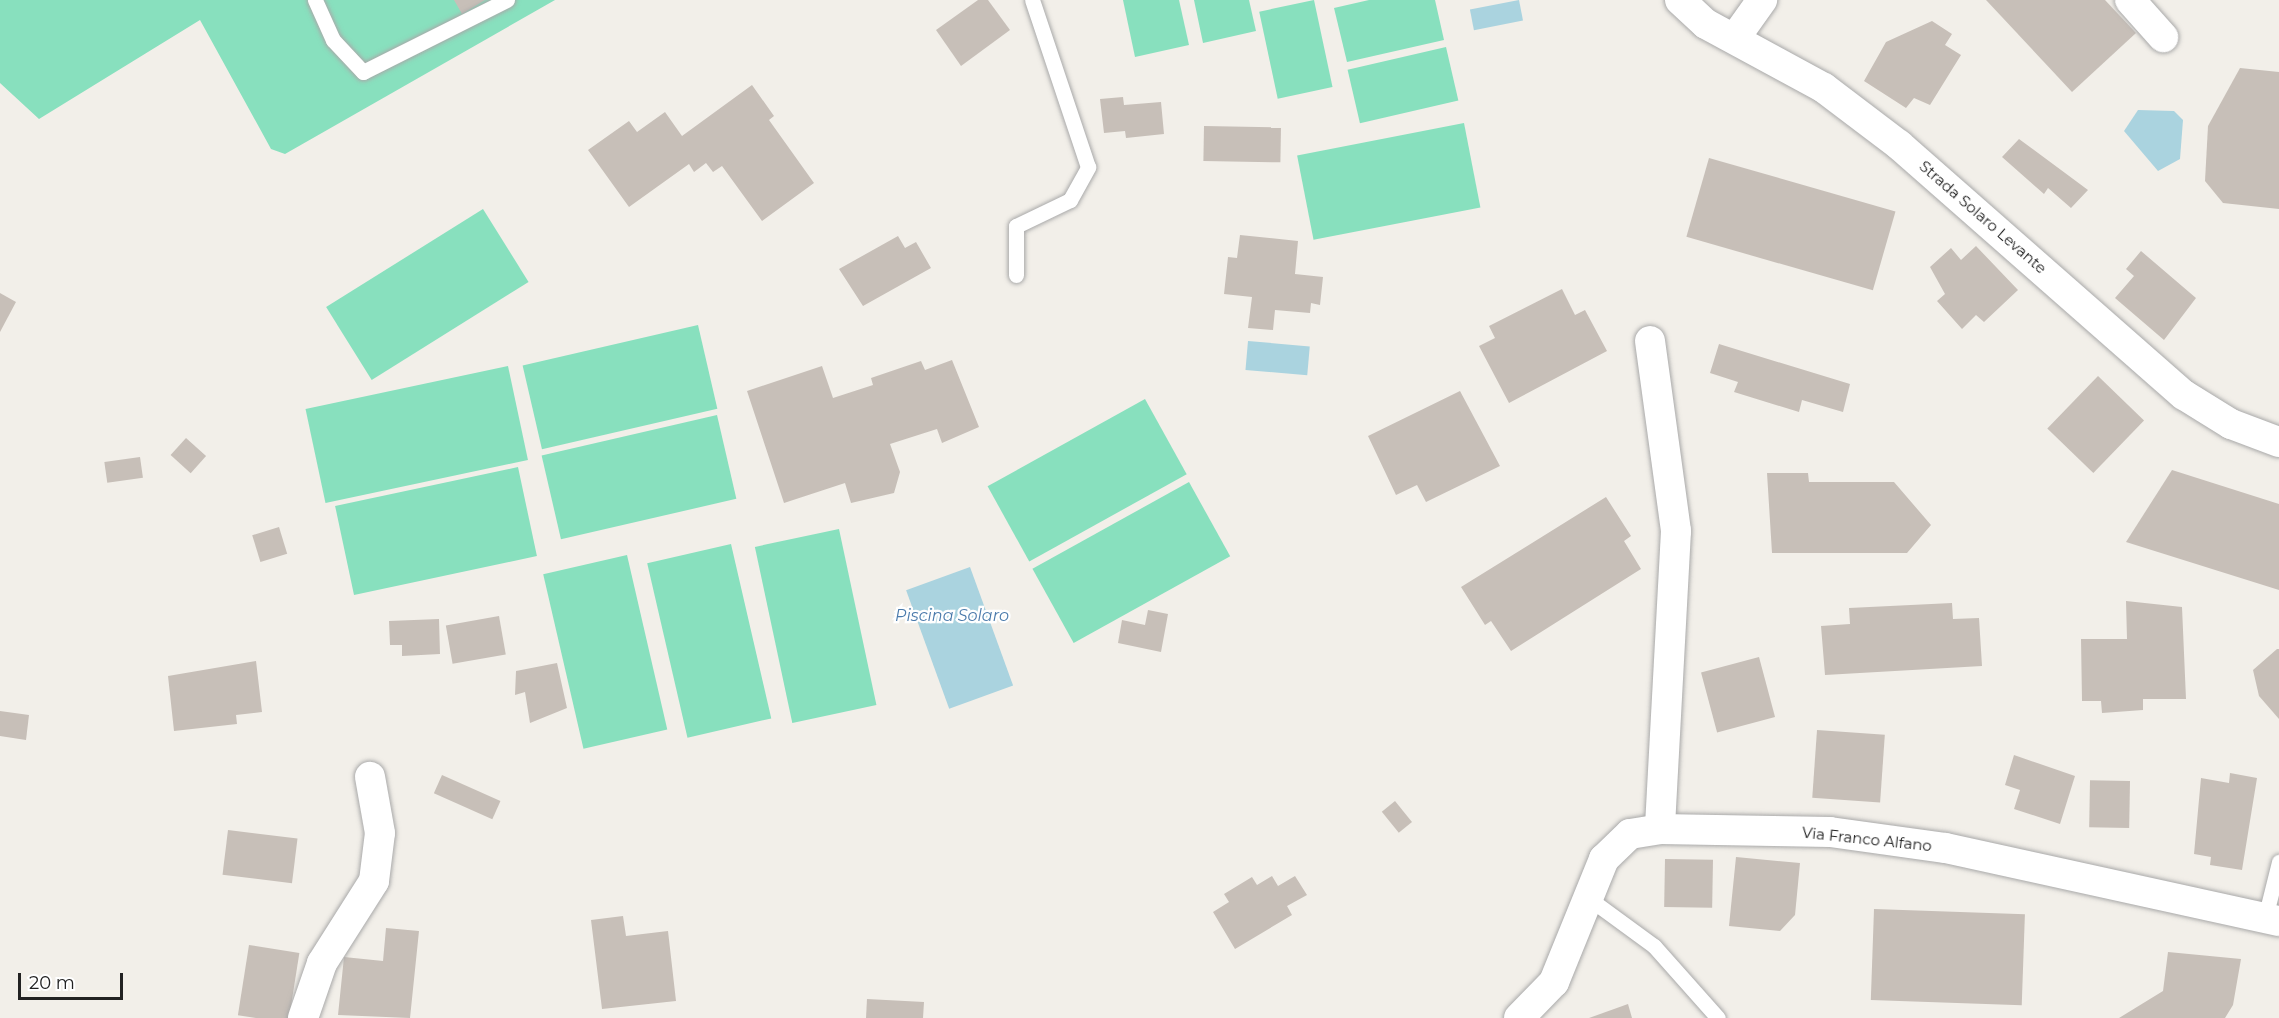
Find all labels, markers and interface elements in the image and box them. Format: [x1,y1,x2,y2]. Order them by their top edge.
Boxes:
street label: Strada Solaro Levante [1916,157,2050,277]
water label: Piscina Solaro [895,606,1009,626]
street label: Via Franco Alfano [1801,823,1933,855]
scale bar [21,961,126,999]
text: 20 m [29,972,75,994]

